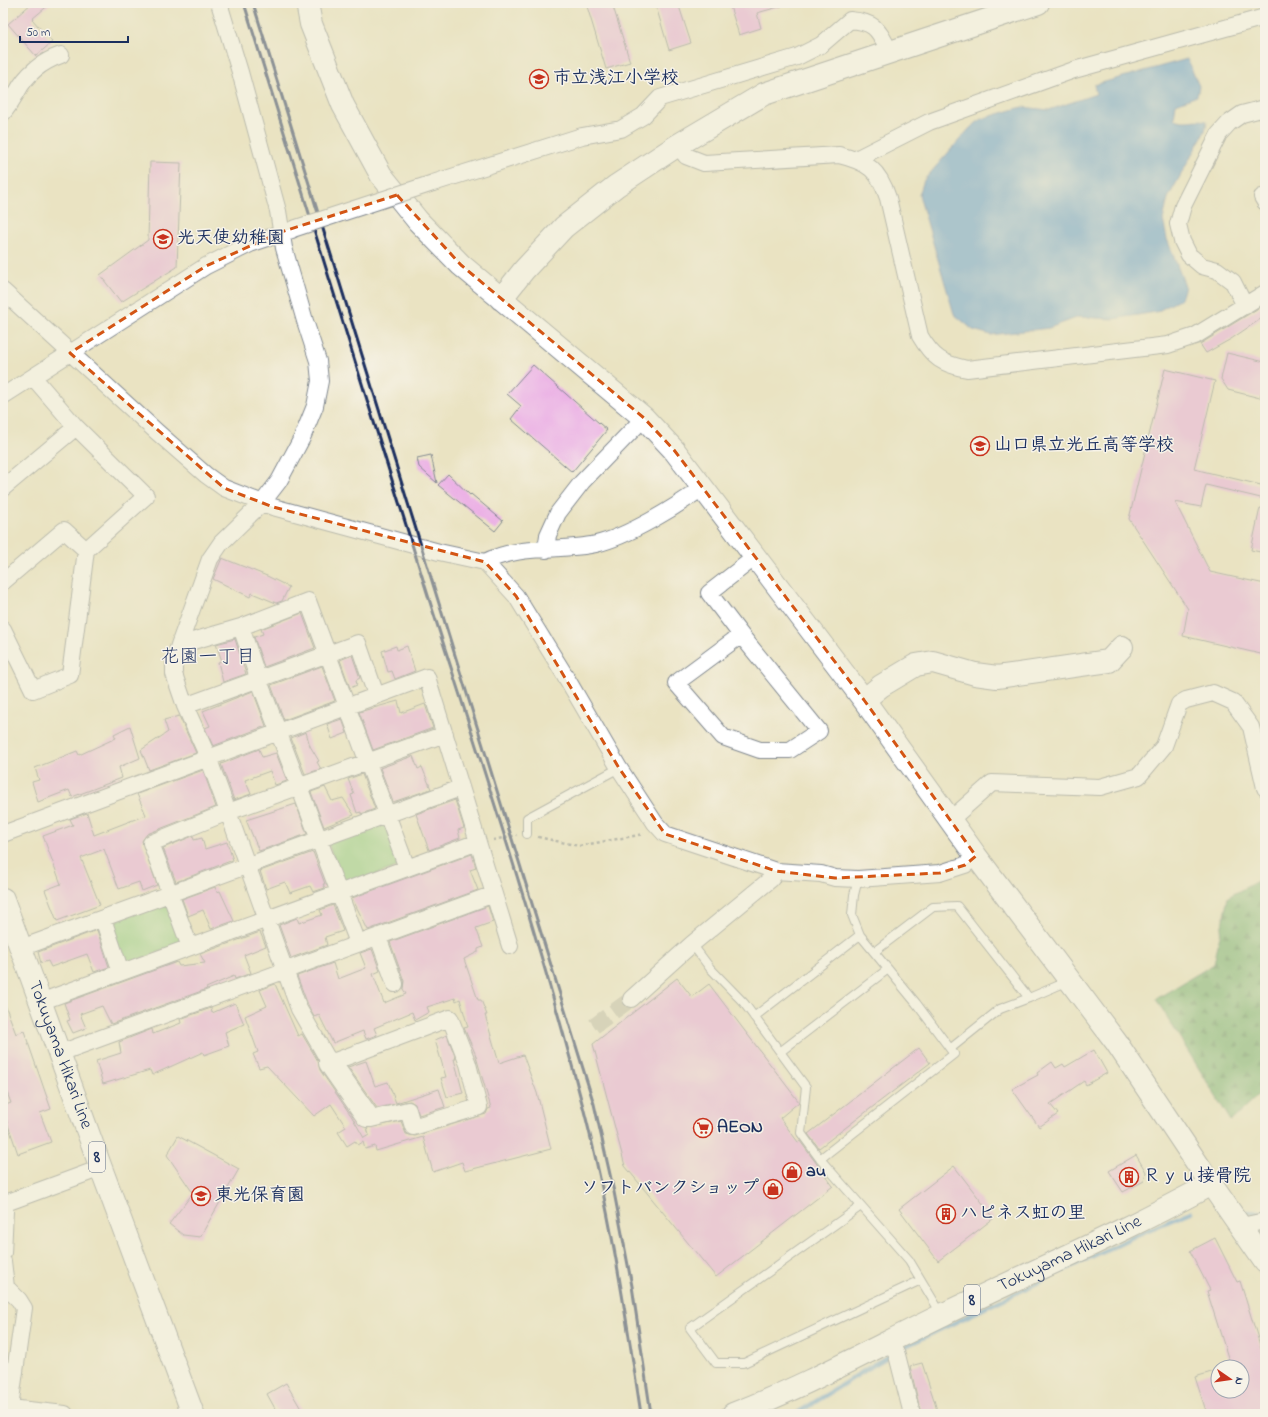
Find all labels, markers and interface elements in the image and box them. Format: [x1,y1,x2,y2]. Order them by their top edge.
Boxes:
scale bar [20,18,128,44]
text: 50 m [26,24,50,42]
place label: 市立浅江小学校 [553,66,679,92]
school or university icon: 市立浅江小学校 [528,68,550,90]
place label: 光天使幼稚園 [177,226,285,252]
school or university icon: 光天使幼稚園 [152,228,174,250]
place label: 山口県立光丘高等学校 [994,433,1174,459]
school or university icon: 山口県立光丘高等学校 [969,435,991,457]
district label: 花園一丁目 [160,644,256,671]
street label: Tokuyama Hikari Line [21,977,99,1134]
place label: AEON [717,1115,763,1141]
supermarket icon: AEON [692,1117,714,1139]
road number: 8 [89,1142,105,1172]
place label: au [806,1159,826,1185]
shop icon: au [781,1161,803,1183]
place label: Ｒｙｕ接骨院 [1143,1164,1251,1190]
building icon: Ｒｙｕ接骨院 [1118,1166,1140,1188]
place label: ソフトバンクショップ [580,1176,759,1202]
shop icon: ソフトバンクショップ [762,1178,784,1200]
place label: 東光保育園 [215,1183,305,1209]
school or university icon: 東光保育園 [190,1185,212,1207]
place label: ハピネス虹の里 [960,1201,1086,1227]
building icon: ハピネス虹の里 [935,1203,957,1225]
street label: Tokuyama Hikari Line [994,1209,1147,1299]
road number: 8 [964,1285,980,1315]
north arrow [1210,1359,1250,1399]
text: N [1230,1376,1247,1386]

